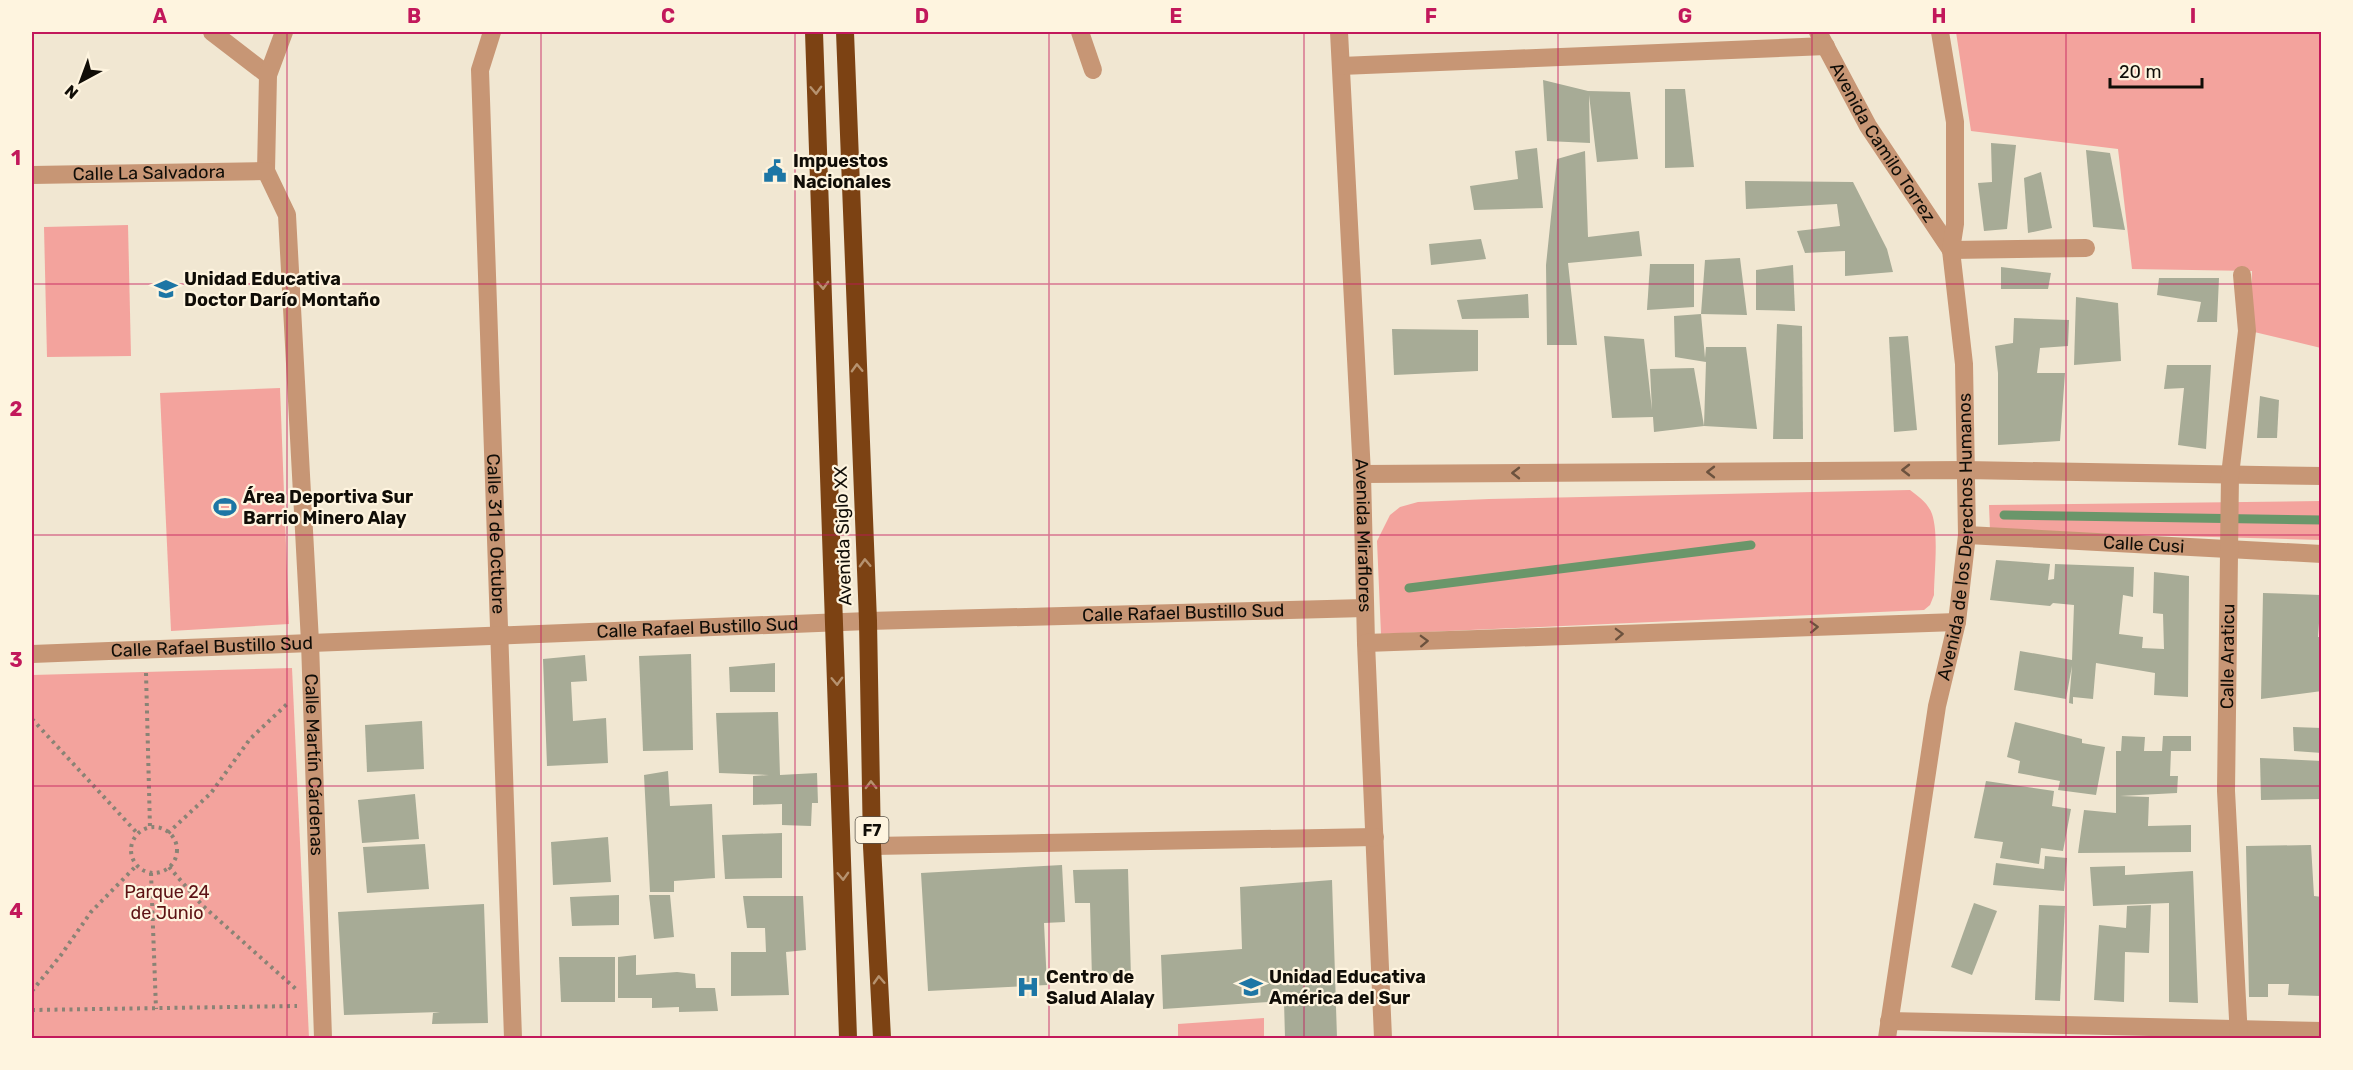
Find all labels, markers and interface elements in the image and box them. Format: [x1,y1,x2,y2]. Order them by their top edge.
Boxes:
text: A [153,4,168,28]
text: B [407,4,421,28]
text: C [661,4,675,28]
text: D [915,4,929,28]
text: E [1170,4,1182,28]
text: F [1425,4,1437,28]
text: G [1678,4,1692,28]
text: H [1932,4,1946,28]
text: I [2190,4,2196,28]
north arrow [51,51,111,111]
scale bar [2110,51,2202,89]
street label: Avenida Camilo Torrez [1825,58,1940,227]
text: 20 m [2119,61,2161,83]
text: N [61,81,82,103]
one-way arrow [810,85,823,94]
text: 1 [11,146,21,170]
place label: Impuestos Nacionales [793,150,891,193]
public building icon: Impuestos Nacionales [762,158,788,184]
street label: Calle La Salvadora [73,161,225,185]
place label: Unidad Educativa Doctor Darío Montaño [184,268,380,311]
school or university icon: Unidad Educativa Doctor Darío Montaño [153,276,179,302]
one-way arrow [817,280,830,289]
one-way arrow [851,364,864,373]
street label: Avenida de los Derechos Humanos [1932,393,1978,683]
text: 2 [10,397,23,421]
street label: Calle 31 de Octubre [482,453,510,614]
street label: Avenida Miraflores [1350,458,1376,613]
one-way arrow [1902,464,1911,476]
one-way arrow [1707,465,1716,478]
street label: Avenida Siglo XX [830,466,856,606]
one-way arrow [1512,467,1521,479]
place label: Área Deportiva Sur Barrio Minero Alay [243,486,413,529]
sports icon: Área Deportiva Sur Barrio Minero Alay [212,494,238,520]
street label: Calle Cusi [2102,531,2185,558]
one-way arrow [859,558,872,567]
street label: Calle Rafael Bustillo Sud [1082,599,1285,626]
street label: Calle Araticu [2216,603,2239,709]
street label: Calle Rafael Bustillo Sud [596,613,799,643]
one-way arrow [1810,621,1819,634]
one-way arrow [1615,628,1624,640]
street label: Calle Rafael Bustillo Sud [110,632,313,662]
one-way arrow [1420,634,1429,647]
text: 3 [9,648,23,672]
street label: Calle Martín Cárdenas [300,673,328,856]
one-way arrow [831,676,844,685]
one-way arrow [865,781,877,790]
road number: F7 [856,817,888,843]
one-way arrow [837,871,850,880]
park label: Parque 24 de Junio [124,881,210,924]
text: 4 [9,899,23,923]
place label: Centro de Salud Alalay [1046,966,1155,1009]
place label: Unidad Educativa América del Sur [1269,966,1426,1009]
hospital icon: Centro de Salud Alalay [1015,974,1041,1000]
school or university icon: Unidad Educativa América del Sur [1238,974,1264,1000]
one-way arrow [873,976,886,985]

